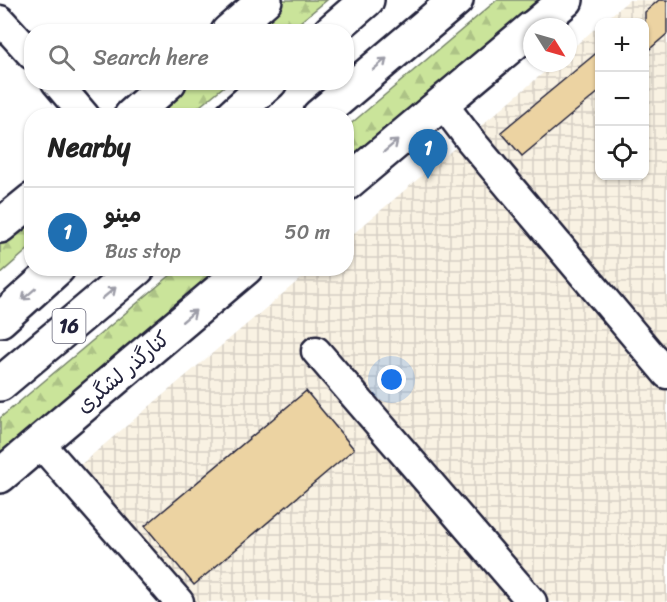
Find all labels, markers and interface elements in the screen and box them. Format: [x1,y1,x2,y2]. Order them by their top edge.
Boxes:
north arrow [523,18,577,72]
map controls [595,18,649,180]
button: + [595,18,649,72]
search box [24,24,354,90]
text: Search here [93,38,209,77]
icon: search [45,41,78,74]
one-way arrow [372,57,387,71]
button: − [595,72,649,126]
text: Nearby [48,124,130,170]
button: locate [595,126,649,180]
pin: 1 [408,130,448,179]
one-way arrow [383,139,398,153]
text: مینو [105,195,141,234]
text: 1 [63,215,72,250]
text: 50 m [285,215,330,250]
text: Bus stop [105,234,181,269]
one-way arrow [101,286,116,300]
one-way arrow [22,287,37,301]
road number: 16 [52,309,86,343]
one-way arrow [181,309,196,323]
street label: کنارگذر لشگری [67,321,179,423]
your location [377,365,406,394]

